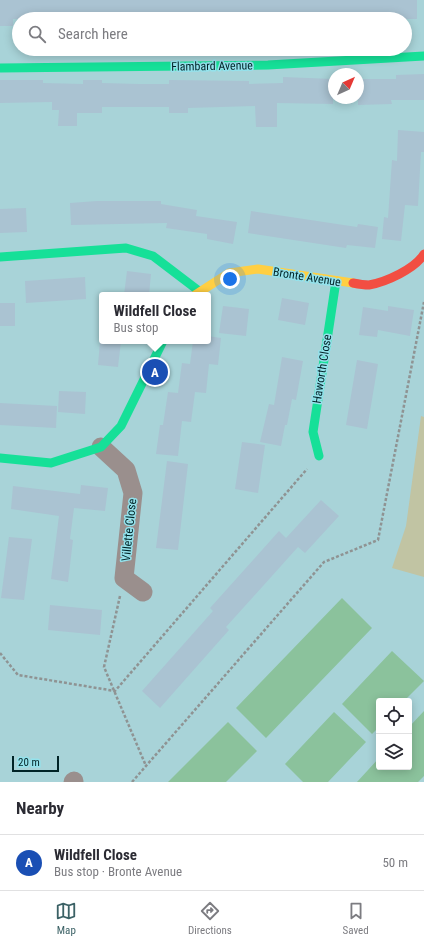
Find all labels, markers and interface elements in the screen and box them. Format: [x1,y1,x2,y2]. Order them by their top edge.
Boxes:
search box [12,12,412,56]
icon: search [26,23,48,45]
text: Search here [58,25,128,43]
street label: Flambard Avenue [171,58,253,74]
north arrow [328,68,364,104]
street label: Bronte Avenue [272,265,342,289]
your location [220,269,240,289]
popup [99,292,211,344]
text: Wildfell Close [114,302,196,320]
text: Bus stop [114,320,158,335]
street label: Haworth Close [310,333,334,405]
pin: A [142,357,168,387]
street label: Villette Close [119,498,139,562]
map controls [376,698,412,770]
button: locate [376,698,412,734]
button: layers [376,734,412,770]
scale bar [12,754,59,773]
text: 20 m [18,756,40,769]
text: Nearby [16,798,64,818]
text: Wildfell Close [54,846,137,864]
text: A [25,855,33,870]
text: 50 m [382,855,408,870]
text: Bus stop · Bronte Avenue [54,864,182,879]
tab: Map [55,900,77,937]
tab: Directions [188,900,232,937]
tab: Saved [343,900,369,937]

